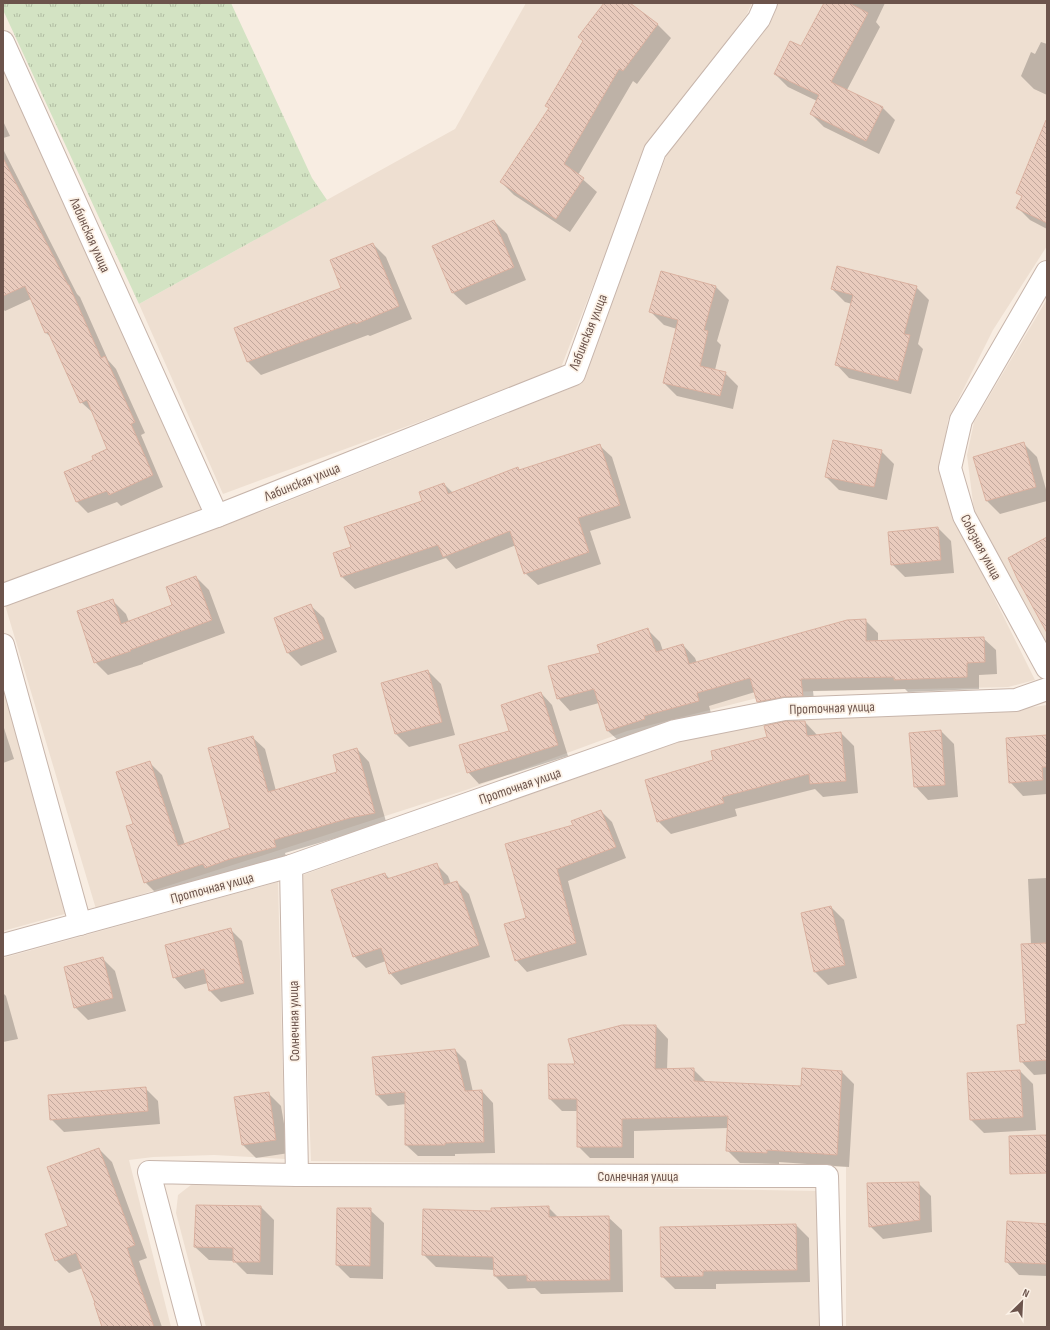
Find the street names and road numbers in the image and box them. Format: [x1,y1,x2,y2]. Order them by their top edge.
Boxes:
street label: Лабинская улица [66,194,114,275]
street label: Лабинская улица [565,292,611,373]
street label: Лабинская улица [261,459,342,505]
street label: Союзная улица [957,511,1005,583]
street label: Проточная улица [789,698,875,718]
street label: Проточная улица [477,764,563,808]
street label: Проточная улица [169,869,255,907]
street label: Солнечная улица [285,980,303,1062]
street label: Солнечная улица [598,1168,678,1185]

